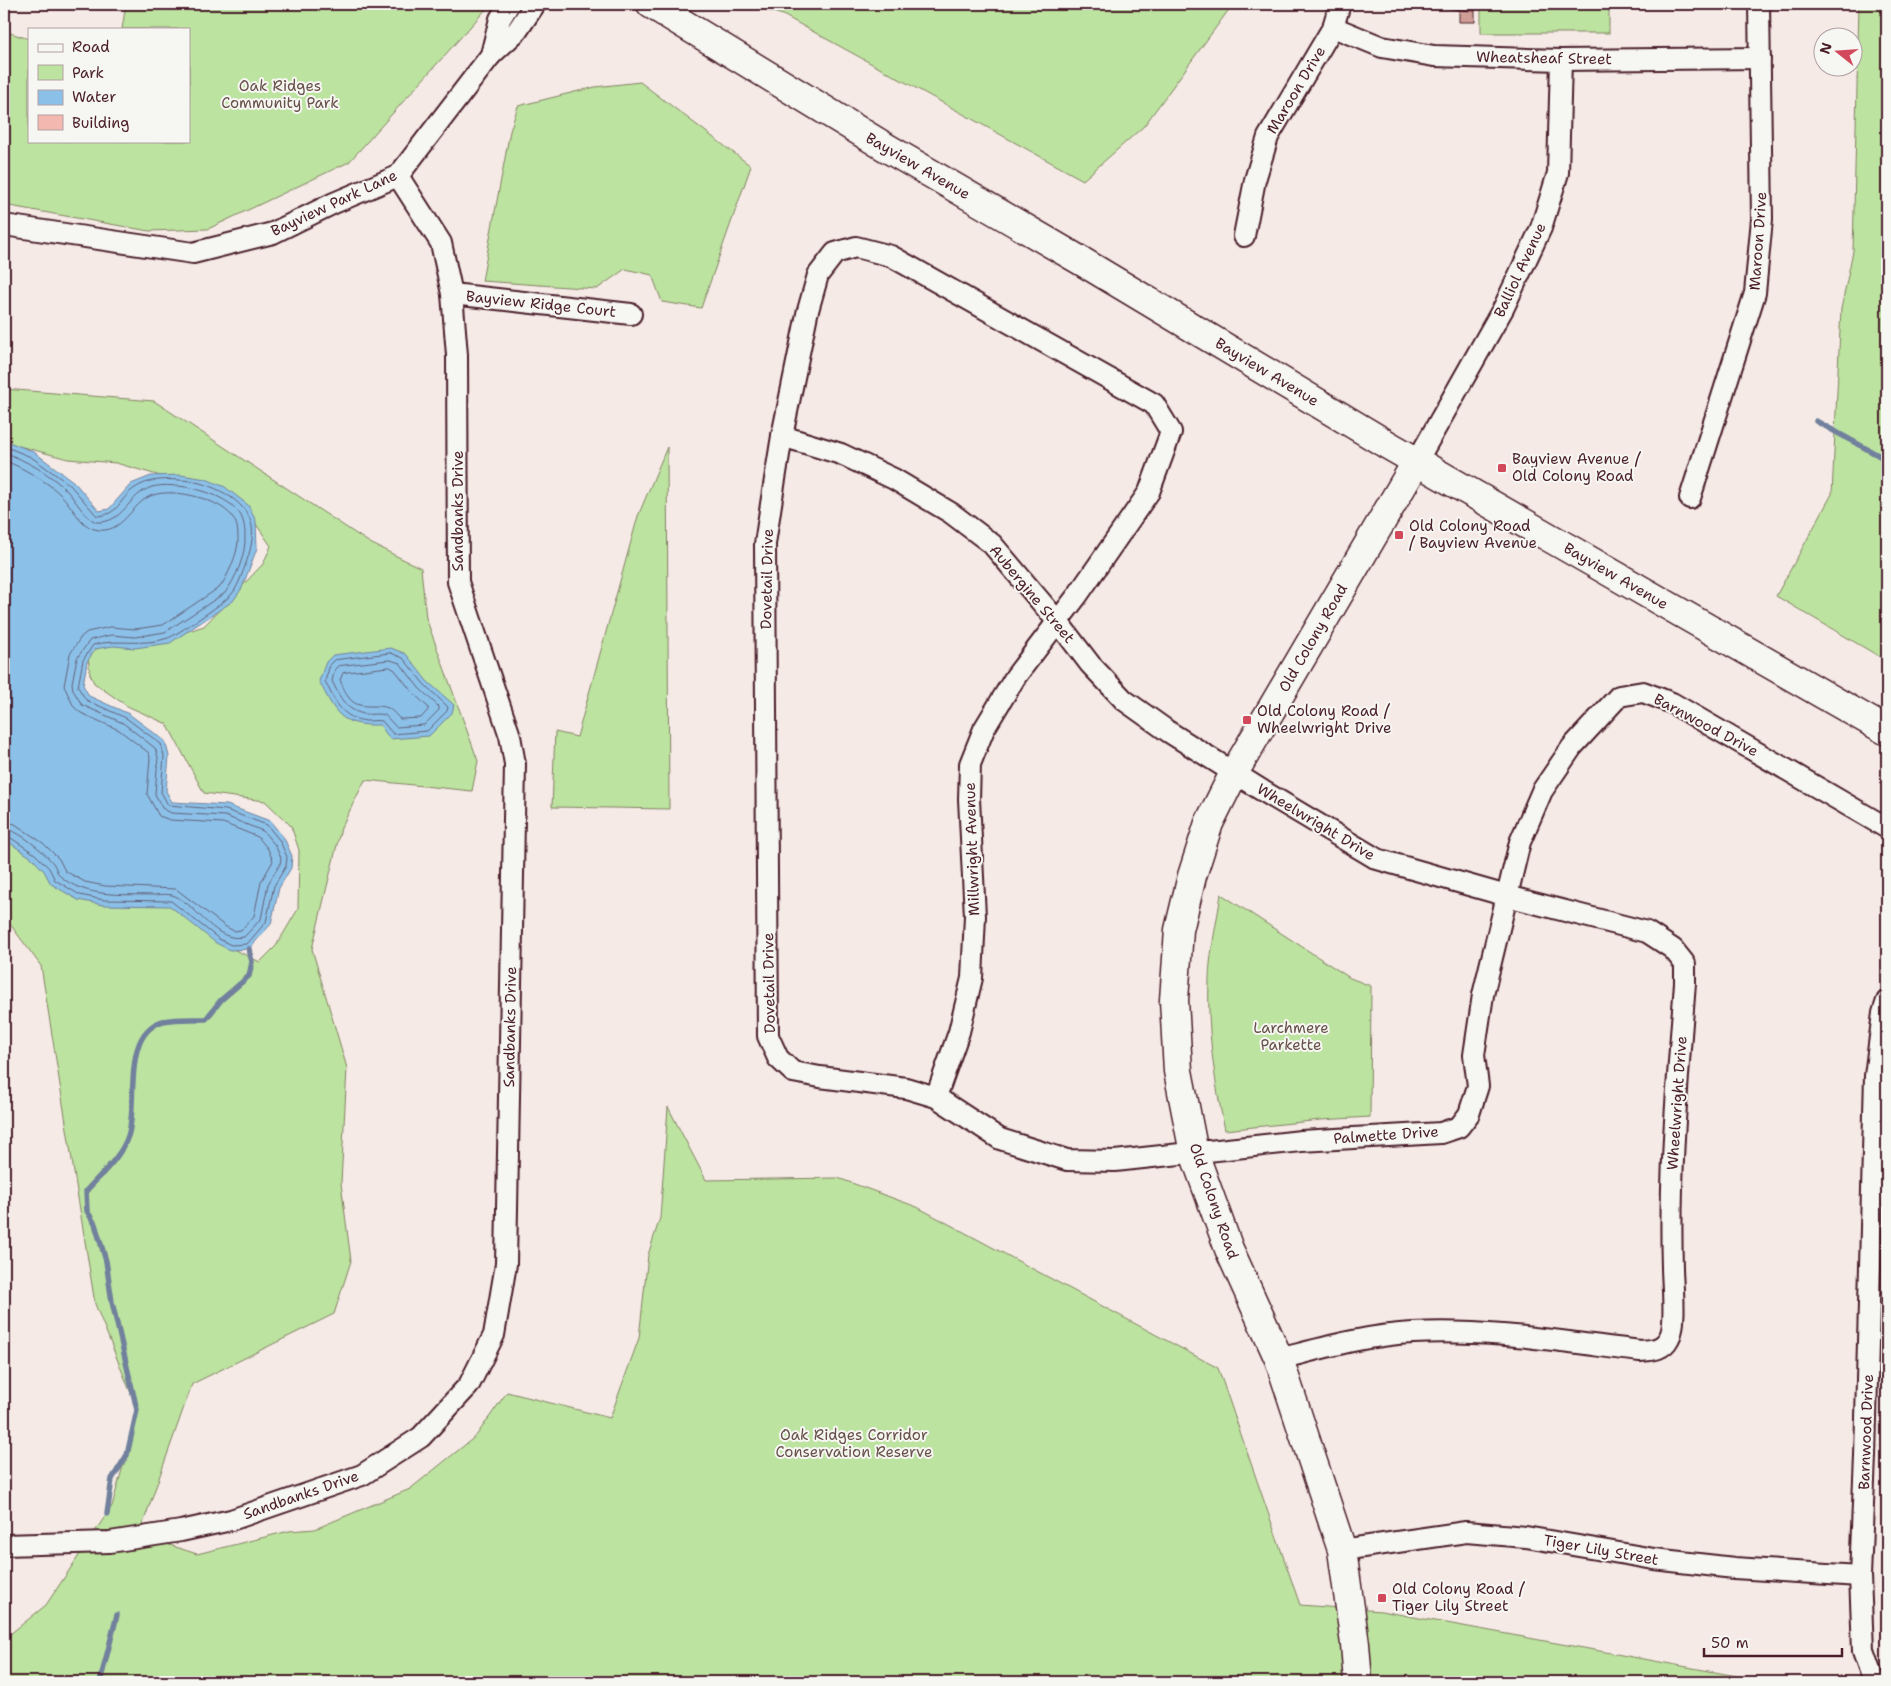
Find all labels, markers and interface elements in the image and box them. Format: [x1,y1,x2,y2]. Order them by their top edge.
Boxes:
legend [28,28,190,142]
north arrow [1814,28,1864,78]
text: Road [72,37,110,57]
text: N [1815,40,1836,56]
street label: Maroon Drive [1262,42,1330,138]
street label: Wheatsheaf Street [1476,47,1612,69]
text: Park [72,63,104,83]
park label: Oak Ridges Community Park [221,76,339,113]
text: Water [72,87,116,107]
text: Building [72,113,129,133]
street label: Bayview Avenue [862,128,974,204]
street label: Bayview Park Lane [268,165,400,241]
street label: Maroon Drive [1745,191,1771,291]
street label: Balliol Avenue [1489,219,1551,321]
street label: Bayview Ridge Court [465,286,617,322]
street label: Bayview Avenue [1211,333,1323,411]
place label: Bayview Avenue / Old Colony Road [1512,449,1642,486]
street label: Sandbanks Drive [448,450,468,572]
marker: Bayview Avenue / Old Colony Road [1496,462,1508,474]
place label: Old Colony Road / Bayview Avenue [1409,516,1537,553]
street label: Dovetail Drive [756,528,778,630]
marker: Old Colony Road / Bayview Avenue [1393,529,1405,541]
street label: Bayview Avenue [1560,538,1672,614]
street label: Aubergine Street [985,541,1079,647]
street label: Old Colony Road [1274,580,1352,696]
street label: Barnwood Drive [1650,689,1762,761]
place label: Old Colony Road / Wheelwright Drive [1257,701,1392,738]
marker: Old Colony Road / Wheelwright Drive [1241,714,1253,726]
street label: Wheelwright Drive [1253,779,1379,865]
street label: Millwright Avenue [960,782,984,916]
street label: Dovetail Drive [758,932,780,1034]
street label: Sandbanks Drive [499,966,521,1088]
park label: Larchmere Parkette [1253,1018,1329,1055]
street label: Wheelwright Drive [1662,1035,1692,1171]
street label: Palmette Drive [1333,1121,1439,1149]
street label: Old Colony Road [1185,1140,1243,1262]
street label: Barnwood Drive [1854,1374,1878,1490]
park label: Oak Ridges Corridor Conservation Reserve [776,1425,932,1462]
street label: Sandbanks Drive [240,1466,362,1524]
street label: Tiger Lily Street [1542,1530,1660,1570]
place label: Old Colony Road / Tiger Lily Street [1392,1579,1526,1616]
marker: Old Colony Road / Tiger Lily Street [1376,1592,1388,1604]
scale bar [1704,1626,1841,1658]
text: 50 m [1711,1633,1749,1653]

